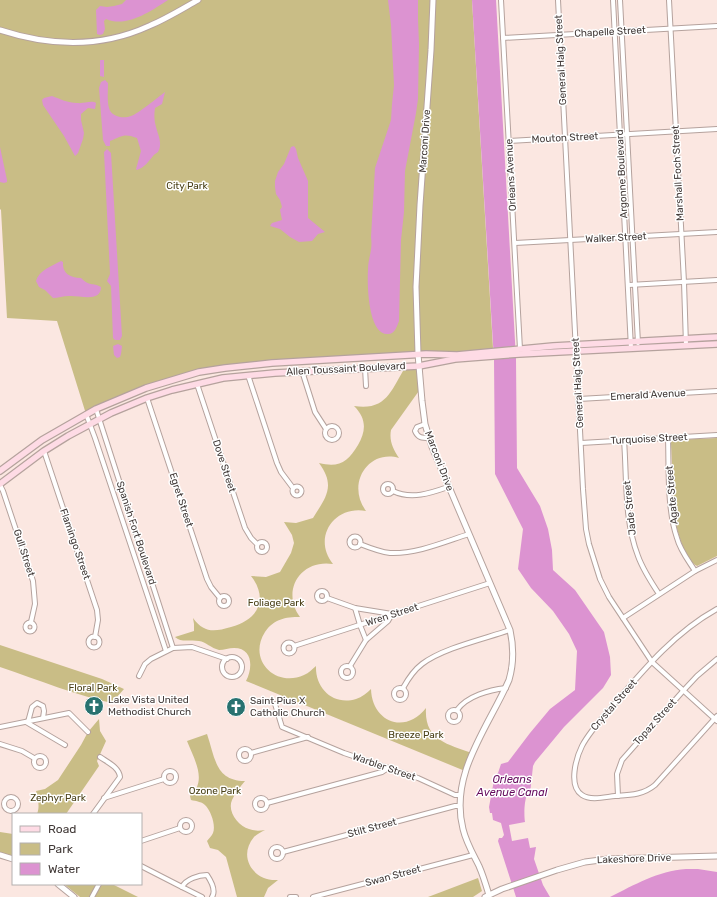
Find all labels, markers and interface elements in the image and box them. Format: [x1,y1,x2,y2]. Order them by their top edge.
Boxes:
street label: General Haig Street [553,14,569,106]
street label: Chapelle Street [574,24,646,40]
street label: Marconi Drive [417,109,433,173]
street label: Marshall Foch Street [669,125,686,221]
street label: Argonne Boulevard [614,129,630,219]
street label: Mouton Street [531,130,599,146]
street label: Orleans Avenue [503,138,519,212]
park label: City Park [166,180,209,192]
street label: Walker Street [585,230,647,246]
street label: General Haig Street [570,337,586,429]
street label: Allen Toussaint Boulevard [286,360,406,378]
street label: Emerald Avenue [610,387,686,403]
street label: Marconi Drive [422,429,456,493]
street label: Turquoise Street [610,431,688,447]
street label: Dove Street [210,438,238,494]
street label: Agate Street [663,465,681,525]
street label: Egret Street [167,471,195,529]
street label: Spanish Fort Boulevard [114,480,158,586]
street label: Jade Street [621,480,639,536]
street label: Flamingo Street [57,507,93,581]
street label: Gull Street [11,528,37,578]
park label: Foliage Park [248,597,305,609]
street label: Wren Street [364,601,420,629]
street label: Crystal Street [588,677,640,733]
park label: Floral Park [69,682,118,694]
place label: Lake Vista United Methodist Church [108,694,191,718]
church icon: Lake Vista United Methodist Church [83,695,105,717]
place label: Saint Pius X Catholic Church [250,695,325,719]
church icon: Saint Pius X Catholic Church [225,696,247,718]
street label: Topaz Street [631,696,679,748]
park label: Breeze Park [388,729,445,741]
street label: Warbler Street [351,751,417,783]
water label: Orleans Avenue Canal [476,773,548,799]
park label: Ozone Park [189,785,242,797]
park label: Zephyr Park [30,792,87,804]
legend [12,813,142,885]
street label: Stilt Street [346,816,398,840]
text: Road [48,822,76,836]
text: Park [48,842,74,856]
street label: Lakeshore Drive [597,852,672,866]
text: Water [48,862,80,876]
street label: Swan Street [364,863,422,889]

